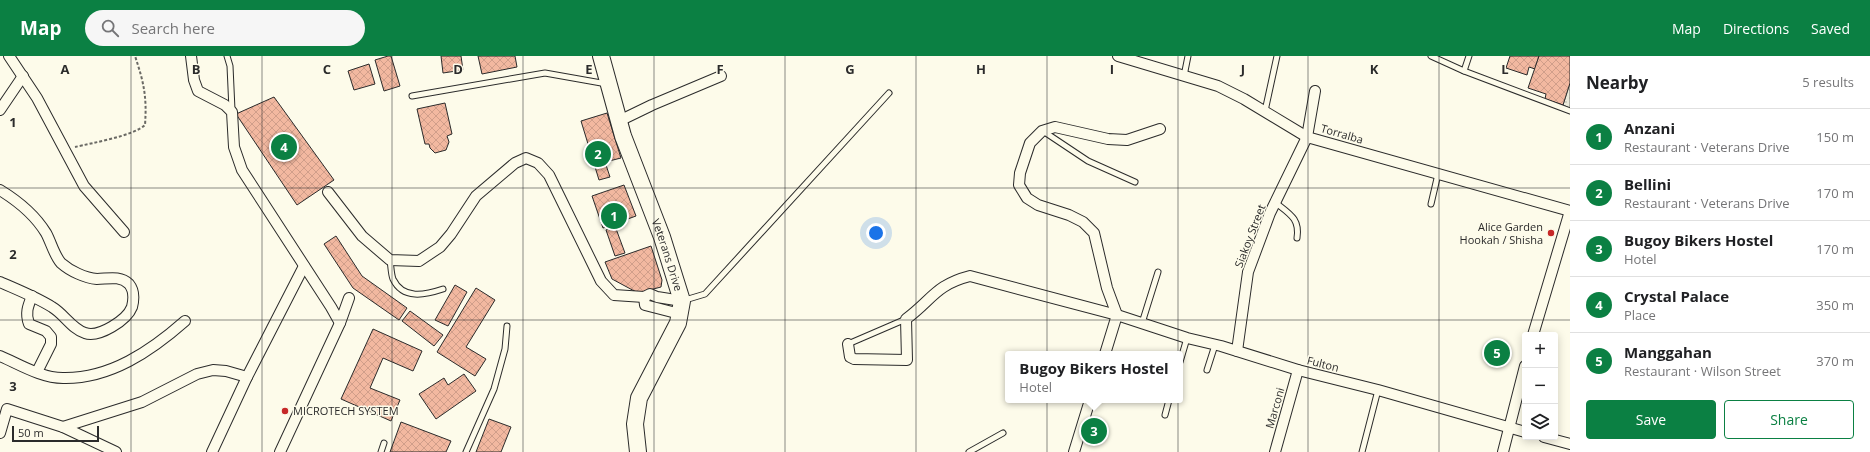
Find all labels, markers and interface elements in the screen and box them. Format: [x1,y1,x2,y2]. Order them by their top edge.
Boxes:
search box [85,10,365,46]
text: Map [20,15,61,41]
icon: search [99,17,121,39]
text: Search here [131,18,215,38]
text: Map [1672,19,1701,38]
text: Directions [1723,19,1789,38]
text: Saved [1811,19,1850,38]
text: A [61,60,70,78]
text: B [192,60,201,78]
text: C [323,60,331,78]
text: D [453,60,463,78]
text: E [585,60,593,78]
text: F [716,60,724,78]
text: G [845,60,855,78]
text: H [976,60,986,78]
text: I [1110,60,1114,78]
text: J [1240,60,1245,78]
text: K [1370,60,1379,78]
text: L [1501,60,1509,78]
text: Nearby [1586,71,1648,94]
text: 5 results [1802,73,1854,91]
text: 1 [9,113,17,131]
text: Anzani [1624,118,1675,138]
street label: Torralba [1319,120,1365,147]
text: 1 [1595,128,1603,146]
text: 150 m [1816,128,1854,146]
pin: 4 [271,132,297,162]
text: Restaurant · Veterans Drive [1624,138,1790,156]
pin: 2 [585,139,611,169]
text: Bellini [1624,174,1671,194]
text: 2 [1595,184,1603,202]
text: 170 m [1816,184,1854,202]
text: Restaurant · Veterans Drive [1624,194,1790,212]
pin: 1 [601,201,627,231]
street label: Siakoy Street [1231,202,1268,270]
street label: Veterans Drive [649,216,686,293]
place label: Alice Garden Hookah / Shisha [1460,219,1543,247]
your location [866,223,886,243]
marker: Alice Garden Hookah / Shisha [1546,228,1556,238]
text: Bugoy Bikers Hostel [1624,230,1773,250]
text: 3 [1595,240,1603,258]
text: 170 m [1816,240,1854,258]
text: 2 [9,245,17,263]
text: Hotel [1624,250,1657,268]
text: Crystal Palace [1624,286,1729,306]
text: 4 [1595,296,1603,314]
text: 350 m [1816,296,1854,314]
text: Place [1624,306,1656,324]
map controls [1522,332,1558,440]
button: + [1522,332,1558,368]
pin: 5 [1484,338,1510,368]
text: Manggahan [1624,342,1712,362]
popup [1005,351,1183,403]
street label: Fulton [1306,352,1341,375]
text: 5 [1595,352,1603,370]
text: 370 m [1816,352,1854,370]
text: Bugoy Bikers Hostel [1019,358,1169,378]
text: Restaurant · Wilson Street [1624,362,1781,380]
button: − [1522,368,1558,404]
text: 3 [9,377,17,395]
text: Hotel [1019,378,1052,396]
street label: Marconi [1262,386,1288,430]
button: Save [1586,400,1716,439]
button: Share [1724,400,1854,439]
place label: MICROTECH SYSTEM [293,403,399,418]
button: layers [1522,404,1558,440]
marker: MICROTECH SYSTEM [280,406,290,416]
pin: 3 [1081,416,1107,446]
scale bar [12,424,99,443]
text: 50 m [18,425,44,440]

